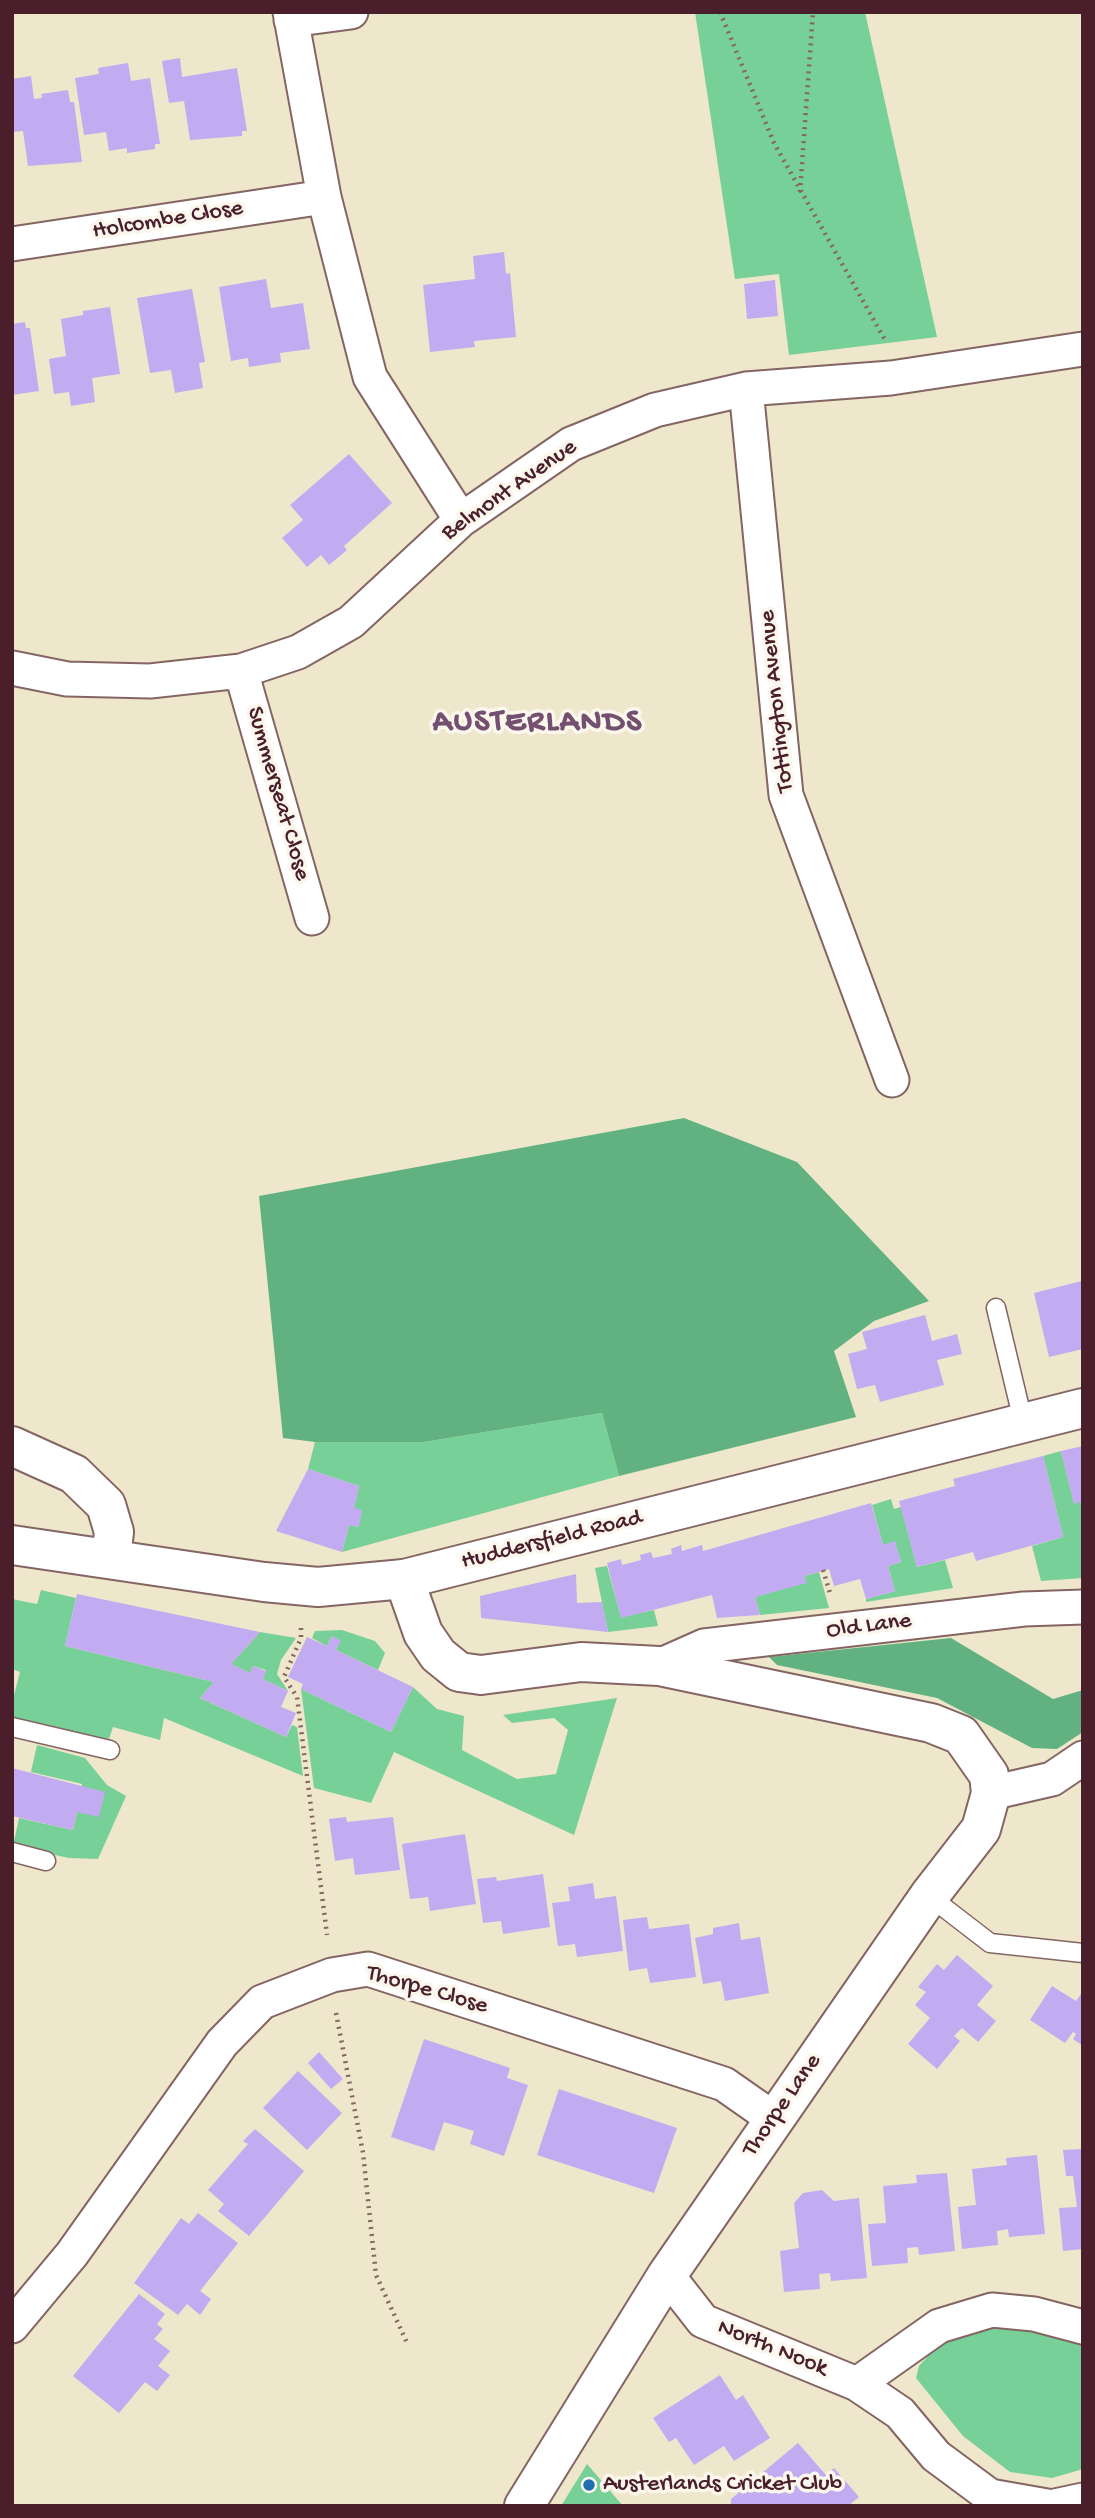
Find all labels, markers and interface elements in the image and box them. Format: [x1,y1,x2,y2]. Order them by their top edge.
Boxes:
street label: Holcombe Close [91,195,245,247]
street label: Belmont Avenue [437,434,583,548]
street label: Tottington Avenue [754,608,802,794]
street label: Summerseat Close [238,704,316,884]
district label: AUSTERLANDS [434,705,642,743]
street label: Huddersfield Road [459,1505,645,1577]
street label: Old Lane [825,1608,913,1646]
street label: Thorpe Close [363,1960,491,2022]
street label: Thorpe Lane [737,2049,829,2163]
street label: North Nook [713,2314,831,2384]
place label: Austerlands Cricket Club [603,2471,842,2499]
marker: Austerlands Cricket Club [581,2477,597,2493]

